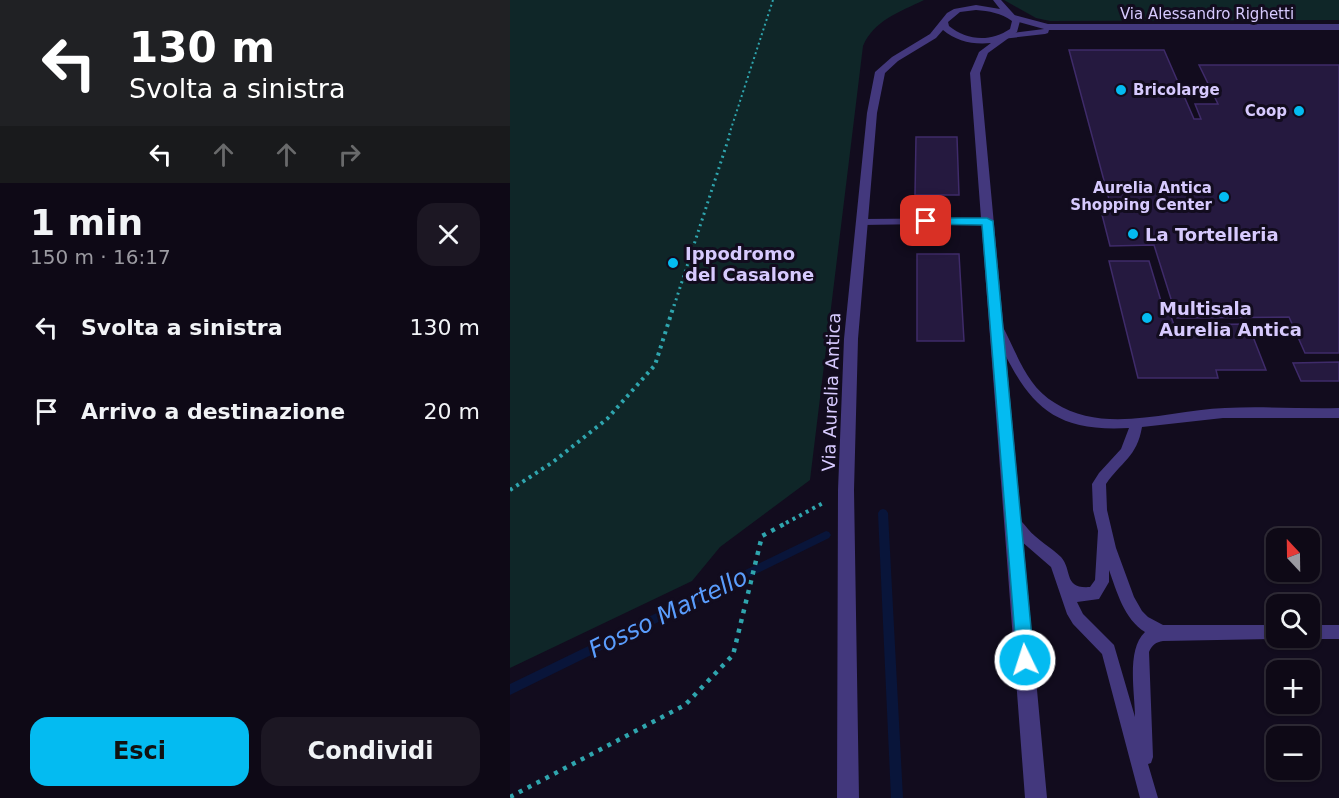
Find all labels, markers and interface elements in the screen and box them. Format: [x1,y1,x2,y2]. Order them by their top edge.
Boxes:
street label: Via Alessandro Righetti [1120,5,1294,23]
text: 130 m [129,23,275,72]
icon: left [30,24,108,102]
text: Svolta a sinistra [129,73,345,104]
place label: Bricolarge [1133,81,1220,99]
marker: Bricolarge [1114,83,1128,97]
place label: Coop [1245,102,1287,120]
marker: Coop [1292,104,1306,118]
icon: left [144,138,177,171]
icon: ahead [207,138,240,171]
icon: ahead [270,138,303,171]
icon: right [333,138,366,171]
place label: Aurelia Antica Shopping Center [1070,179,1213,214]
marker: Aurelia Antica Shopping Center [1217,190,1231,204]
pin [900,195,951,246]
text: 1 min [30,202,143,243]
button: close [417,203,480,266]
icon: arrive [909,204,942,237]
place label: La Tortelleria [1145,224,1279,245]
marker: La Tortelleria [1126,227,1140,241]
place label: Ippodromo del Casalone [685,243,814,285]
text: 150 m · 16:17 [30,245,171,269]
marker: Ippodromo del Casalone [666,256,680,270]
place label: Multisala Aurelia Antica [1159,298,1302,340]
icon: left [30,311,63,344]
marker: Multisala Aurelia Antica [1140,311,1154,325]
street label: Via Aurelia Antica [818,312,844,472]
text: Svolta a sinistra [81,315,283,340]
text: 130 m [410,315,480,340]
icon: arrive [30,395,63,428]
text: Arrivo a destinazione [81,399,345,424]
text: 20 m [424,399,480,424]
north arrow [1266,528,1320,582]
map controls [1266,528,1320,780]
water label: Fosso Martello [584,562,752,664]
button: search [1266,594,1320,648]
position arrow [993,628,1057,692]
button: + [1266,660,1320,714]
button: Esci [30,717,249,786]
button: Condividi [261,717,480,786]
button: − [1266,726,1320,780]

